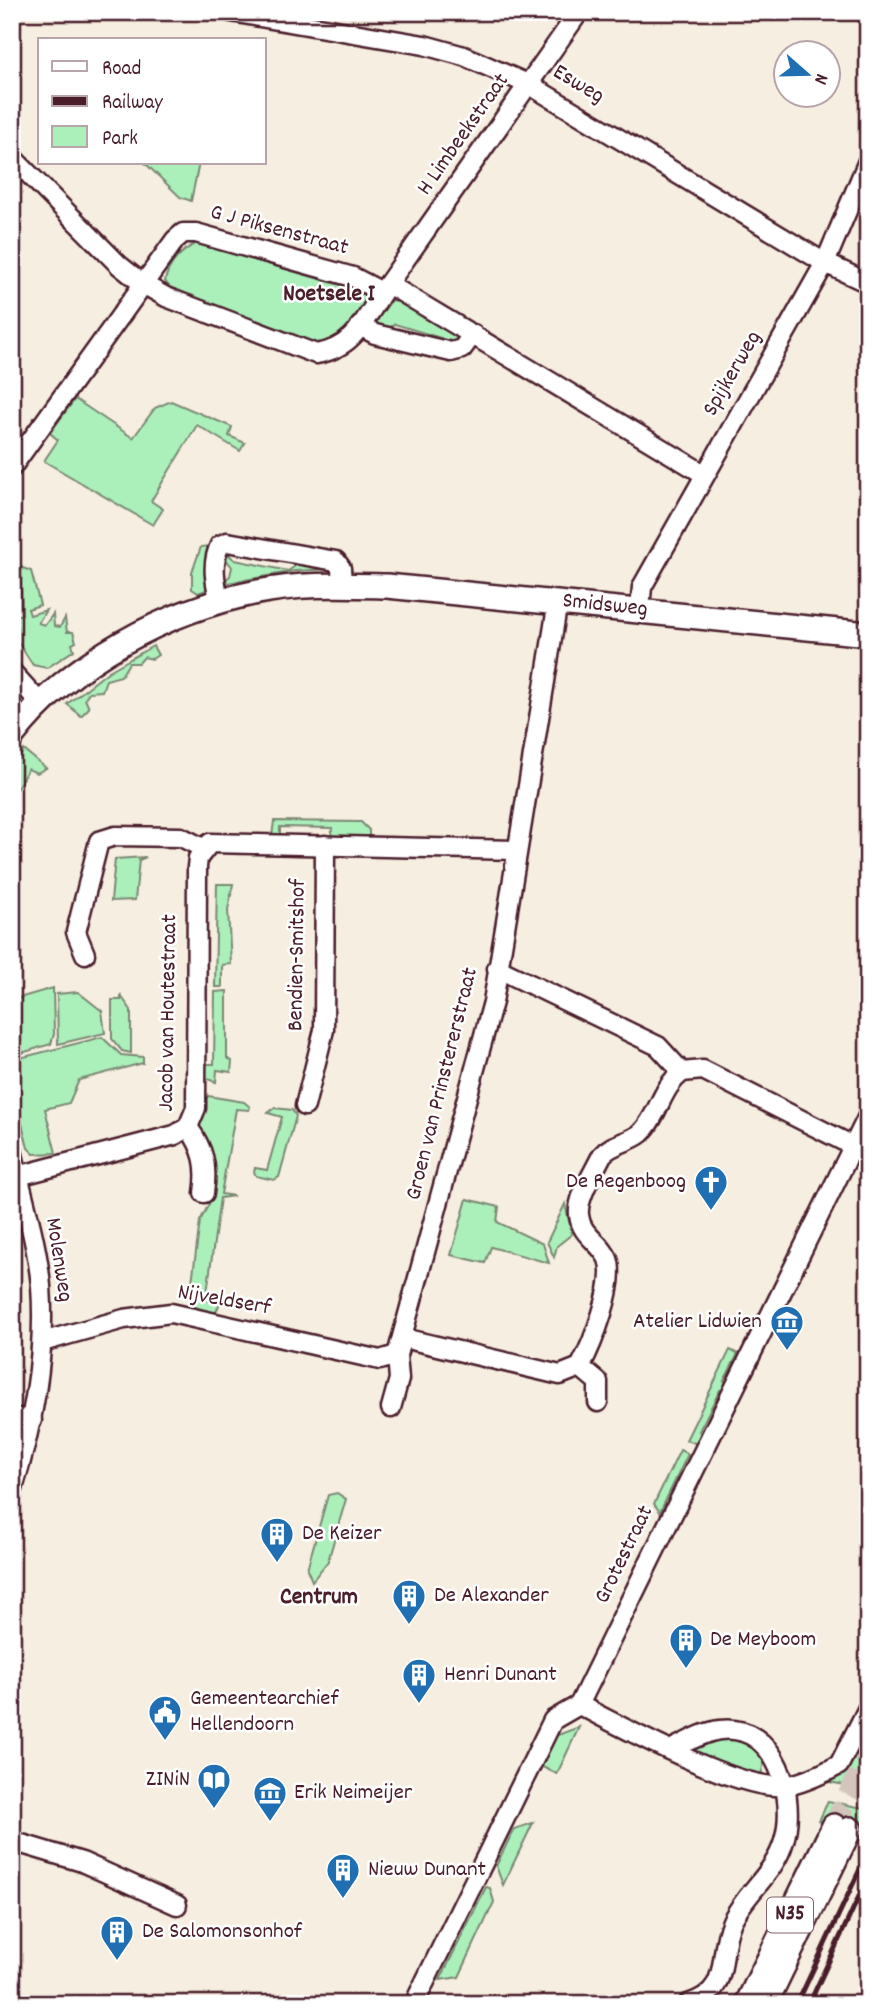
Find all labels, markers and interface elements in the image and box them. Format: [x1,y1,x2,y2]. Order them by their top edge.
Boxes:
legend [38,38,266,164]
north arrow [772,38,842,108]
text: Road [102,55,141,85]
street label: Esweg [546,57,610,113]
street label: H Limbeekstraat [410,67,518,203]
text: N [805,70,834,88]
text: Railway [102,89,163,119]
text: Park [102,125,138,155]
street label: G J Piksenstraat [206,197,352,265]
district label: Noetsele I [283,278,375,312]
street label: Spijkerweg [695,325,771,423]
street label: Smidsweg [561,585,649,627]
street label: Bendien-Smitshof [280,878,316,1032]
street label: Jacob van Houtestraat [151,914,187,1112]
street label: Groen van Prinstererstraat [398,964,488,1204]
church icon: De Regenboog [692,1163,730,1212]
place label: De Regenboog [566,1166,686,1199]
street label: Molenweg [35,1215,81,1305]
street label: Nijveldserf [175,1277,274,1326]
museum icon: Atelier Lidwien [768,1303,806,1352]
place label: Atelier Lidwien [633,1306,762,1339]
street label: Grotestraat [587,1500,663,1610]
building icon: De Keizer [258,1515,296,1564]
place label: De Keizer [302,1518,382,1551]
building icon: De Alexander [390,1577,428,1626]
place label: De Alexander [434,1580,549,1613]
district label: Centrum [280,1581,358,1615]
building icon: De Meyboom [667,1621,705,1670]
place label: De Meyboom [710,1624,816,1657]
building icon: Henri Dunant [400,1656,438,1705]
place label: Henri Dunant [444,1659,557,1692]
place label: Gemeentearchief Hellendoorn [190,1683,339,1742]
public building icon: Gemeentearchief Hellendoorn [146,1693,184,1742]
library icon: ZINiN [195,1761,233,1810]
place label: ZINiN [146,1764,190,1797]
museum icon: Erik Neimeijer [251,1774,289,1823]
place label: Erik Neimeijer [294,1777,413,1810]
building icon: Nieuw Dunant [324,1851,362,1900]
place label: Nieuw Dunant [368,1854,486,1887]
road number: N35 [767,1898,813,1932]
building icon: De Salomonsonhof [98,1913,136,1962]
place label: De Salomonsonhof [142,1916,303,1949]

